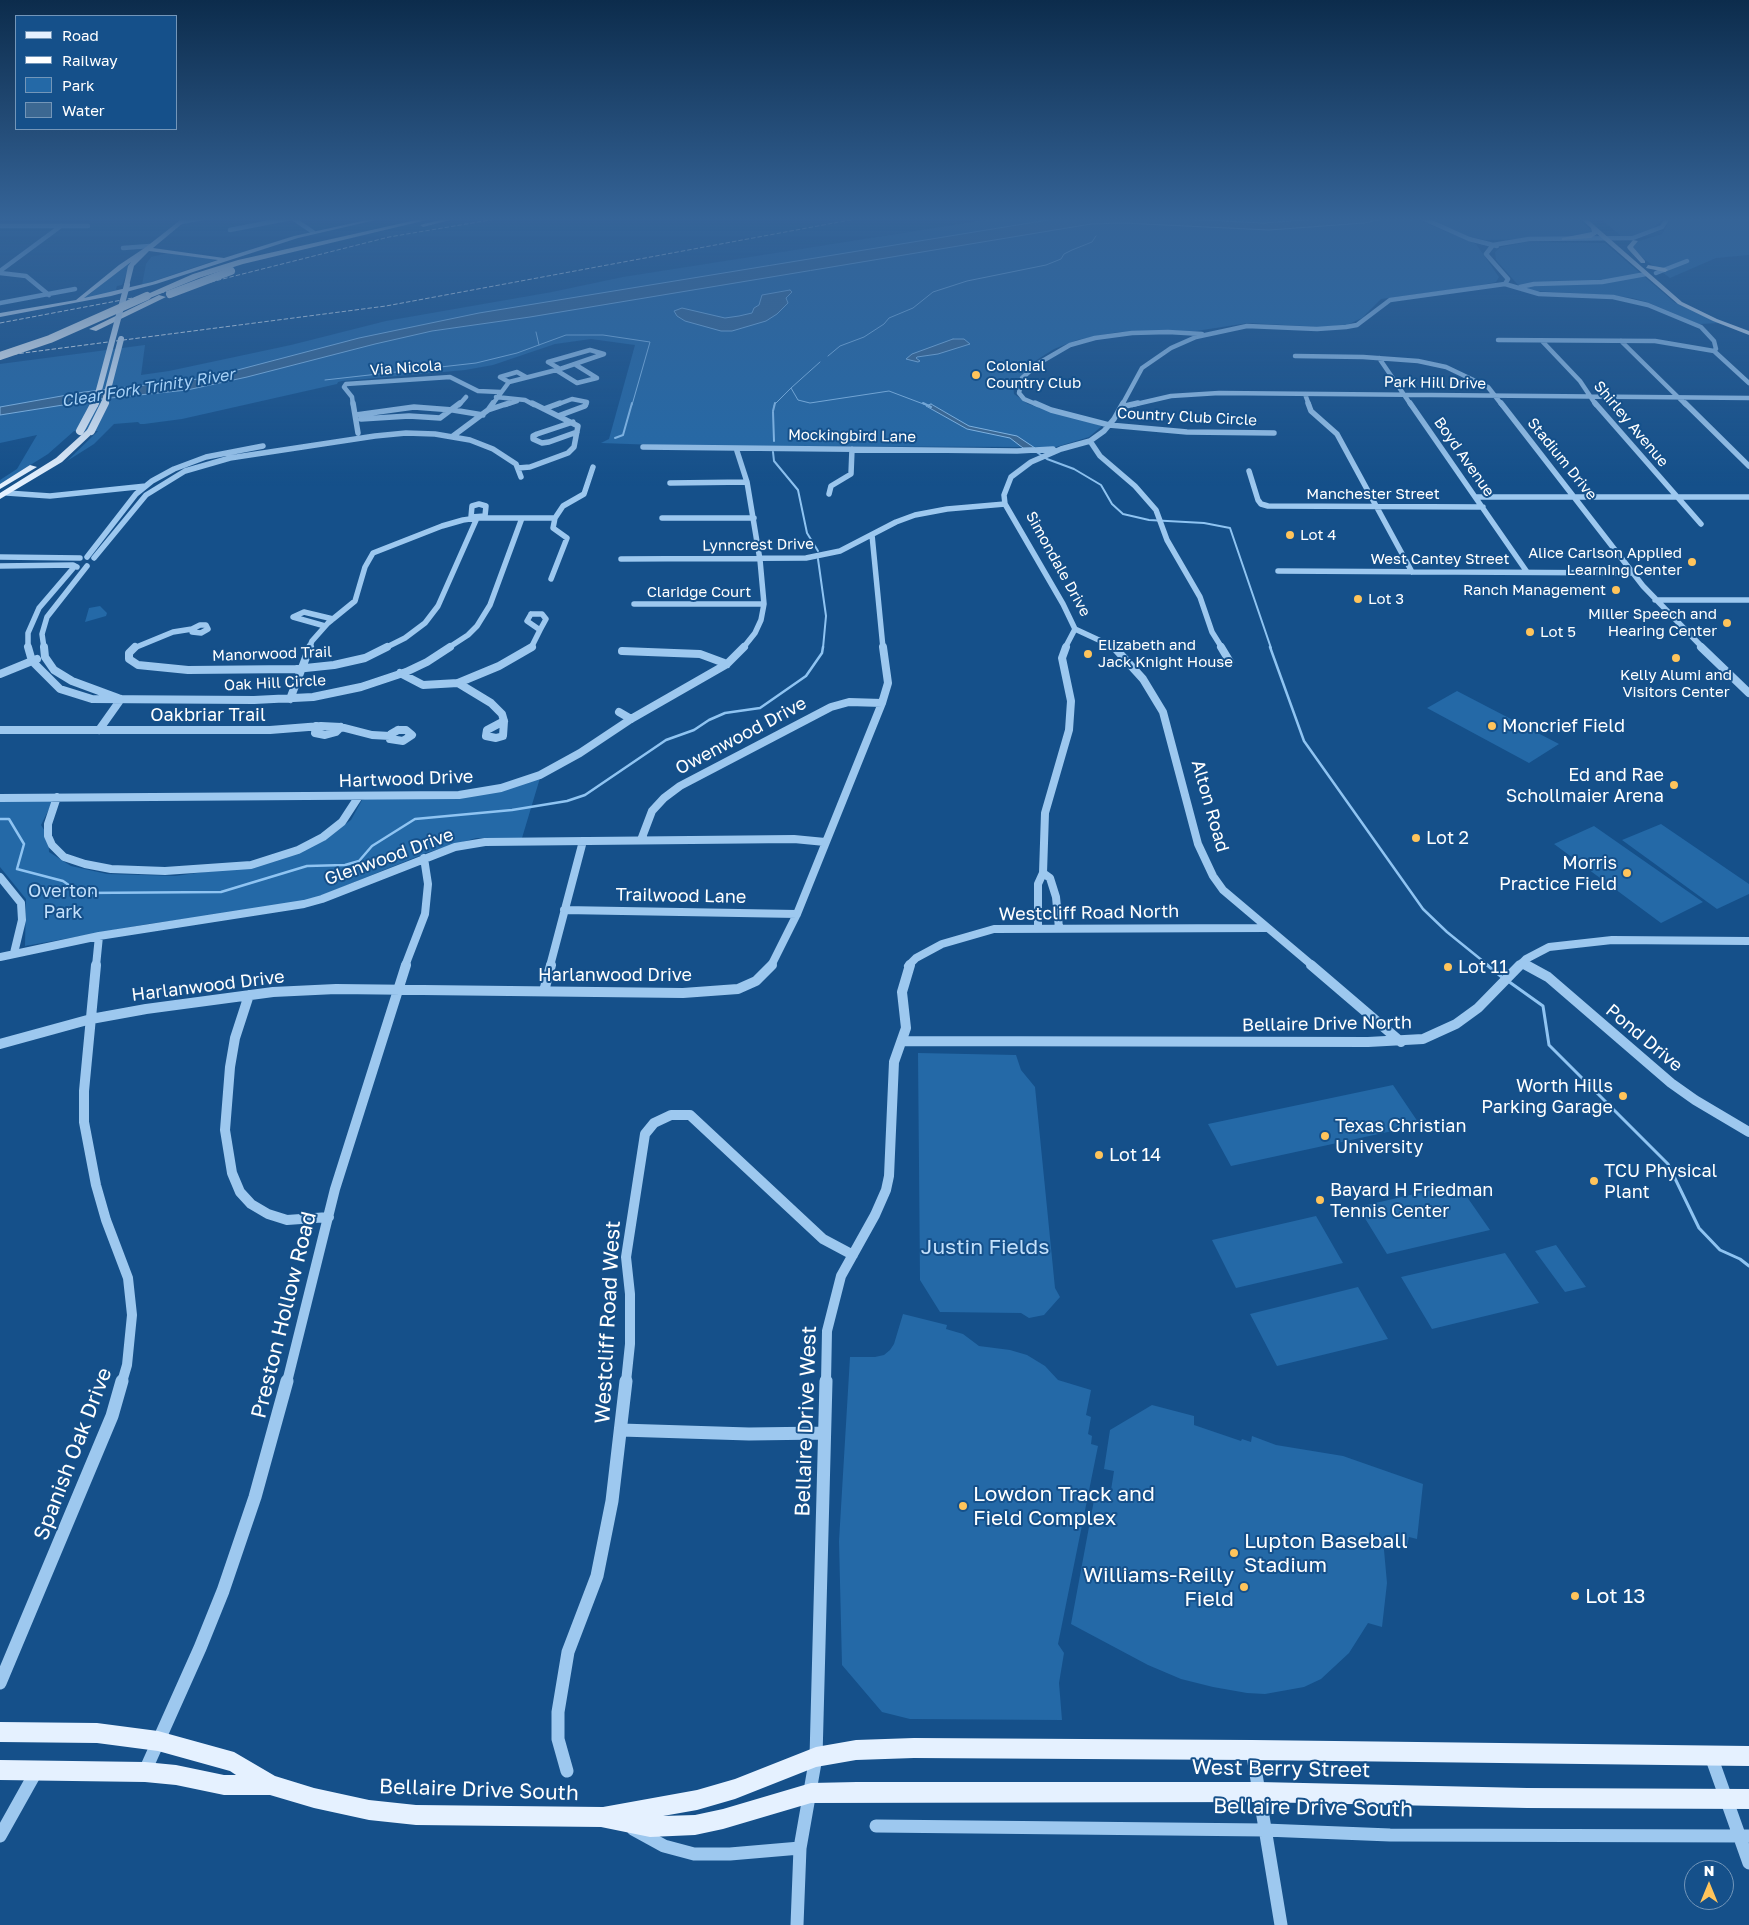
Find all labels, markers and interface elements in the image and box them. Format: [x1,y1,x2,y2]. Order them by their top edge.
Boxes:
legend [15,15,178,130]
text: Road [62,26,99,44]
text: Railway [62,51,118,69]
text: Park [62,76,94,94]
text: Water [62,101,105,119]
street label: Via Nicola [369,357,443,379]
place label: Colonial Country Club [986,357,1081,392]
water label: Clear Fork Trinity River [60,365,236,411]
marker: Colonial Country Club [970,369,982,381]
street label: Park Hill Drive [1384,373,1486,393]
street label: Shirley Avenue [1590,377,1672,471]
street label: Country Club Circle [1116,404,1258,430]
street label: Boyd Avenue [1430,414,1498,500]
street label: Stadium Drive [1523,414,1601,504]
street label: Mockingbird Lane [788,426,916,446]
street label: Manchester Street [1306,485,1440,503]
street label: Simondale Drive [1022,508,1094,620]
place label: Lot 4 [1300,526,1336,544]
marker: Lot 4 [1284,529,1296,541]
street label: Lynncrest Drive [702,535,814,555]
place label: Alice Carlson Applied Learning Center [1528,544,1682,579]
street label: West Cantey Street [1371,550,1509,568]
marker: Alice Carlson Applied Learning Center [1686,556,1698,568]
place label: Ranch Management [1463,581,1606,599]
street label: Claridge Court [647,583,751,601]
marker: Ranch Management [1610,584,1622,596]
place label: Lot 3 [1368,590,1404,608]
marker: Lot 3 [1352,593,1364,605]
place label: Miller Speech and Hearing Center [1588,605,1717,640]
marker: Miller Speech and Hearing Center [1721,617,1733,629]
place label: Lot 5 [1540,623,1576,641]
marker: Lot 5 [1524,626,1536,638]
place label: Elizabeth and Jack Knight House [1098,636,1233,671]
street label: Manorwood Trail [212,643,332,665]
marker: Elizabeth and Jack Knight House [1082,648,1094,660]
marker: Kelly Alumi and Visitors Center [1670,652,1682,664]
place label: Kelly Alumi and Visitors Center [1620,666,1732,701]
street label: Oak Hill Circle [224,671,326,695]
street label: Owenwood Drive [672,692,810,780]
street label: Oakbriar Trail [150,704,266,726]
place label: Moncrief Field [1502,715,1625,737]
marker: Moncrief Field [1486,720,1498,732]
street label: Alton Road [1187,757,1233,855]
place label: Ed and Rae Schollmaier Arena [1506,764,1664,806]
street label: Hartwood Drive [338,766,474,792]
marker: Ed and Rae Schollmaier Arena [1668,779,1680,791]
street label: Glenwood Drive [322,824,456,890]
place label: Lot 2 [1426,827,1469,849]
marker: Lot 2 [1410,832,1422,844]
place label: Morris Practice Field [1499,852,1617,894]
marker: Morris Practice Field [1621,867,1633,879]
park label: Overton Park [28,880,98,922]
street label: Trailwood Lane [615,884,747,908]
street label: Westcliff Road North [998,901,1180,925]
place label: Lot 11 [1458,956,1508,978]
marker: Lot 11 [1442,961,1454,973]
street label: Harlanwood Drive [538,964,692,986]
street label: Harlanwood Drive [130,966,286,1006]
street label: Pond Drive [1601,1000,1687,1076]
street label: Bellaire Drive North [1242,1012,1412,1036]
place label: Worth Hills Parking Garage [1481,1075,1613,1118]
marker: Worth Hills Parking Garage [1617,1090,1629,1102]
place label: Texas Christian University [1335,1115,1467,1158]
marker: Texas Christian University [1319,1130,1331,1142]
place label: Lot 14 [1109,1144,1161,1166]
marker: Lot 14 [1093,1149,1105,1161]
place label: TCU Physical Plant [1604,1160,1717,1202]
marker: TCU Physical Plant [1588,1175,1600,1187]
place label: Bayard H Friedman Tennis Center [1330,1179,1493,1222]
marker: Bayard H Friedman Tennis Center [1314,1194,1326,1206]
street label: Preston Hollow Road [246,1209,322,1421]
street label: Westcliff Road West [590,1220,626,1424]
park label: Justin Fields [921,1234,1049,1260]
street label: Bellaire Drive West [790,1325,822,1517]
street label: Spanish Oak Drive [29,1364,117,1544]
place label: Lowdon Track and Field Complex [973,1481,1155,1531]
marker: Lowdon Track and Field Complex [957,1500,969,1512]
place label: Lupton Baseball Stadium [1244,1528,1408,1578]
marker: Lupton Baseball Stadium [1228,1547,1240,1559]
place label: Williams-Reilly Field [1083,1562,1234,1612]
marker: Williams-Reilly Field [1238,1581,1250,1593]
place label: Lot 13 [1585,1583,1645,1609]
marker: Lot 13 [1569,1590,1581,1602]
street label: West Berry Street [1191,1755,1371,1783]
street label: Bellaire Drive South [379,1774,579,1806]
street label: Bellaire Drive South [1213,1794,1413,1822]
north arrow [1684,1860,1734,1910]
text: N [1704,1862,1714,1879]

